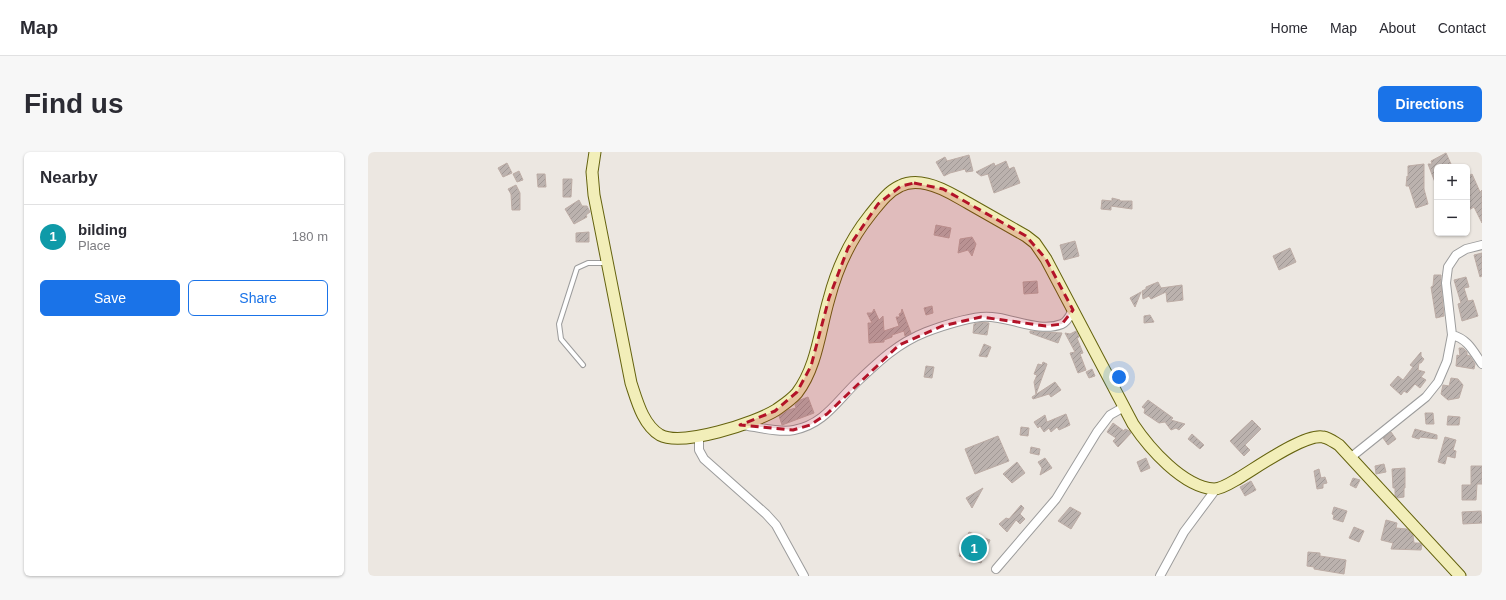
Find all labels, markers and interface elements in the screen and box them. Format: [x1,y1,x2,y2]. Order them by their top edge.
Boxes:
text: Map [20,17,58,38]
text: Home [1271,20,1308,36]
text: Map [1330,20,1357,36]
text: About [1379,20,1416,36]
text: Contact [1438,20,1486,36]
button: Directions [1378,86,1482,122]
text: Find us [24,88,124,119]
map controls [1434,164,1470,236]
button: + [1434,164,1470,200]
text: Nearby [40,168,98,187]
button: − [1434,200,1470,236]
text: bilding [78,221,127,238]
text: 1 [49,229,57,244]
text: 180 m [292,229,328,244]
text: Place [78,238,111,253]
button: Save [40,280,180,316]
button: Share [188,280,328,316]
your location [1109,367,1129,387]
pin: 1 [961,533,987,563]

